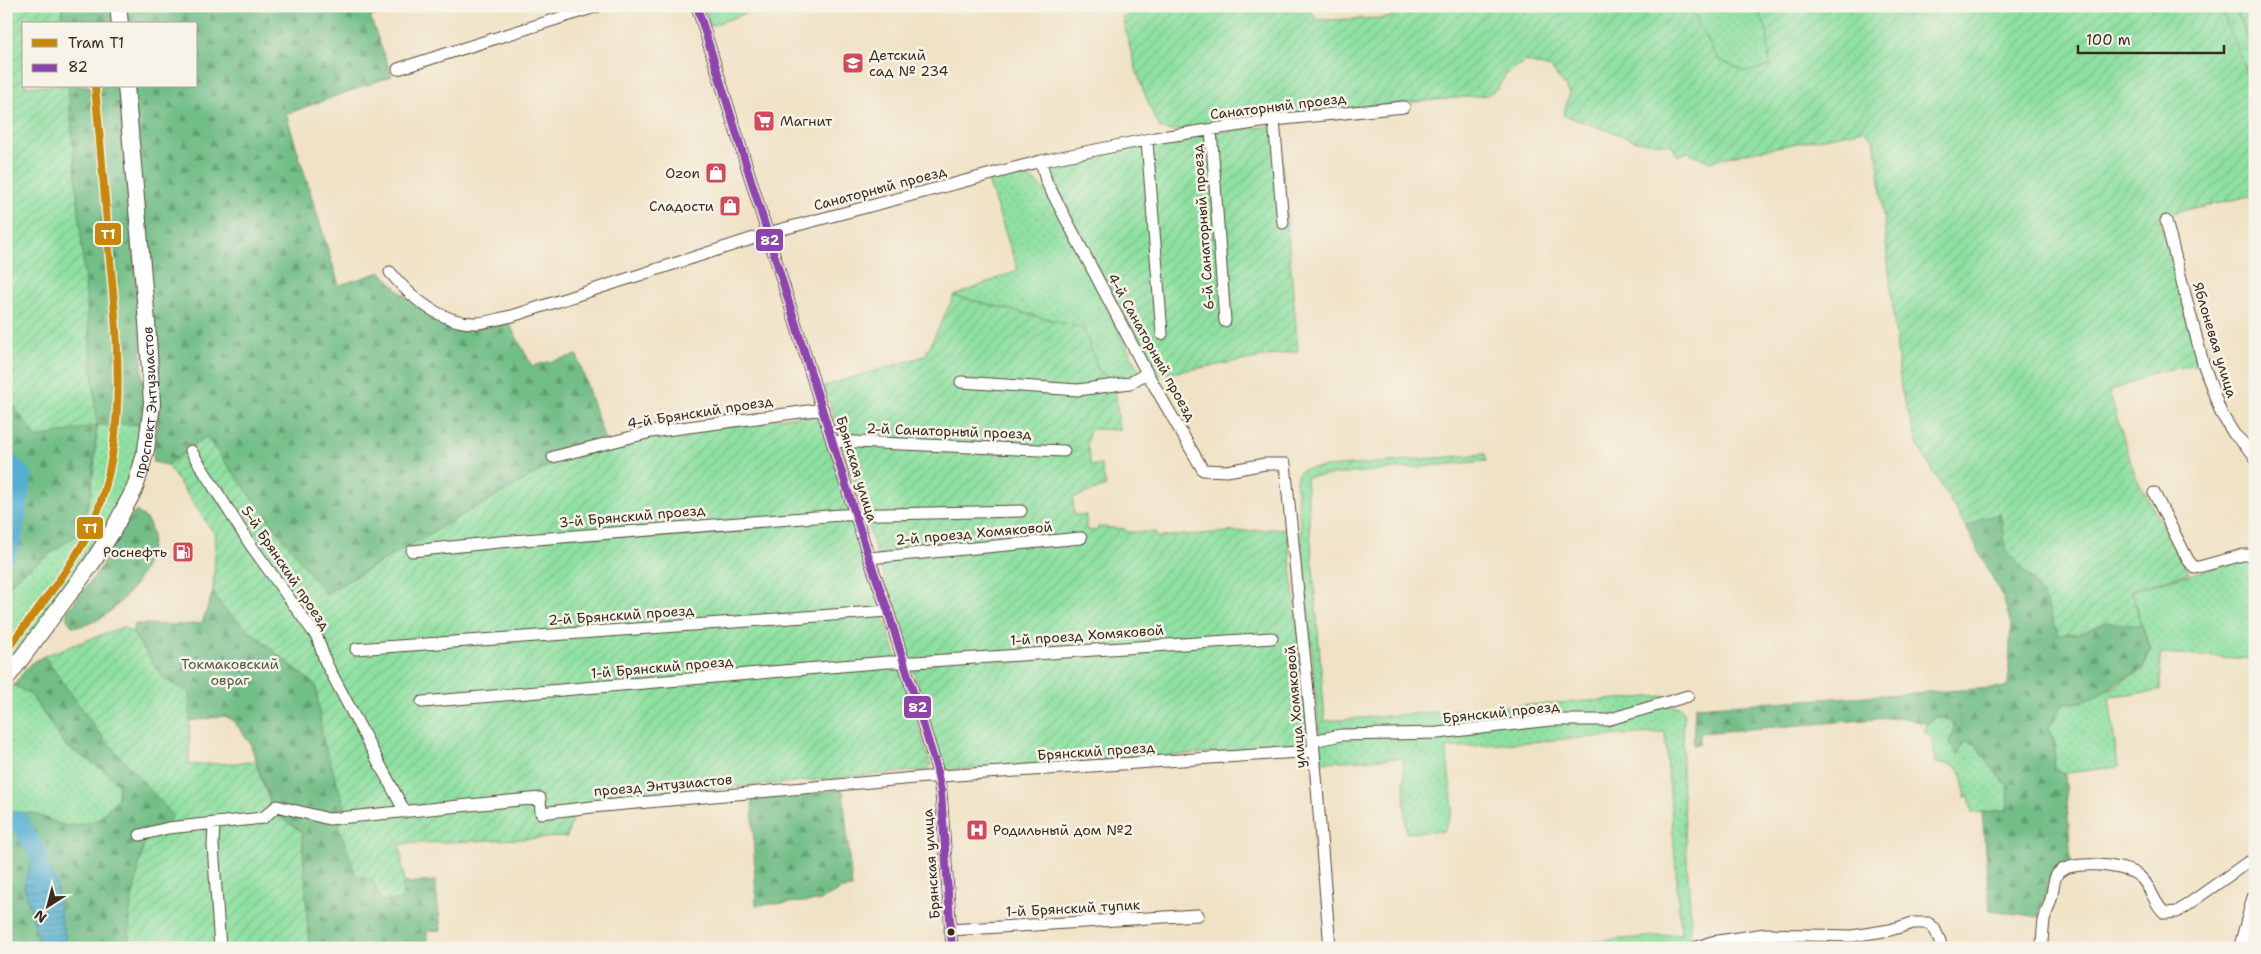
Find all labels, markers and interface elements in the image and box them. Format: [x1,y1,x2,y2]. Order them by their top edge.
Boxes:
legend [22,22,198,88]
scale bar [2078,22,2225,54]
text: 100 m [2086,30,2131,50]
text: Tram T1 [68,33,124,53]
place label: Детский сад № 234 [869,46,949,80]
school or university icon: Детский сад № 234 [841,51,865,75]
text: 82 [68,57,88,77]
street label: Санаторный проезд [1209,89,1347,123]
supermarket icon: Магнит [752,109,776,133]
place label: Магнит [780,112,833,130]
street label: 6-й Санаторный проезд [1188,143,1218,310]
shop icon: Ozon [704,161,728,185]
street label: Санаторный проезд [812,162,949,214]
place label: Ozon [665,164,700,182]
shop icon: Сладости [718,194,742,218]
place label: Сладости [649,197,714,215]
line badge: T1 [94,222,122,246]
text: T1 [101,225,115,243]
line badge: 82 [755,228,784,252]
text: 82 [760,231,780,249]
street label: 4-й Санаторный проезд [1104,270,1200,424]
street label: Яблоневая улица [2189,280,2241,400]
street label: проспект Энтузиастов [129,326,161,480]
street label: 4-й Брянский проезд [626,392,774,432]
street label: Брянская улица [832,414,882,525]
street label: 2-й Санаторный проезд [866,419,1032,443]
street label: 3-й Брянский проезд [558,501,706,531]
street label: 5-й Брянский проезд [238,502,334,634]
line badge: T1 [76,516,104,540]
street label: 2-й проезд Хомяковой [895,517,1053,549]
text: T1 [83,519,97,537]
fuel station icon: Роснефть [171,540,195,564]
place label: Роснефть [103,543,167,561]
street label: 2-й Брянский проезд [547,601,695,629]
street label: 1-й проезд Хомяковой [1010,621,1164,649]
street label: улица Хомяковой [1281,645,1309,769]
street label: 1-й Брянский проезд [590,652,734,682]
park label: Токмаковский овраг [181,655,279,689]
line badge: 82 [903,695,932,719]
street label: Брянский проезд [1441,697,1561,727]
text: 82 [908,698,928,716]
street label: Брянский проезд [1037,738,1156,764]
street label: проезд Энтузиастов [593,770,733,800]
street label: Брянская улица [918,808,944,920]
hospital icon: Родильный дом №2 [965,818,989,842]
place label: Родильный дом №2 [993,821,1133,839]
north arrow [22,882,72,932]
street label: 1-й Брянский тупик [1005,895,1141,921]
text: N [31,906,50,927]
unlabelled marker [946,927,956,937]

